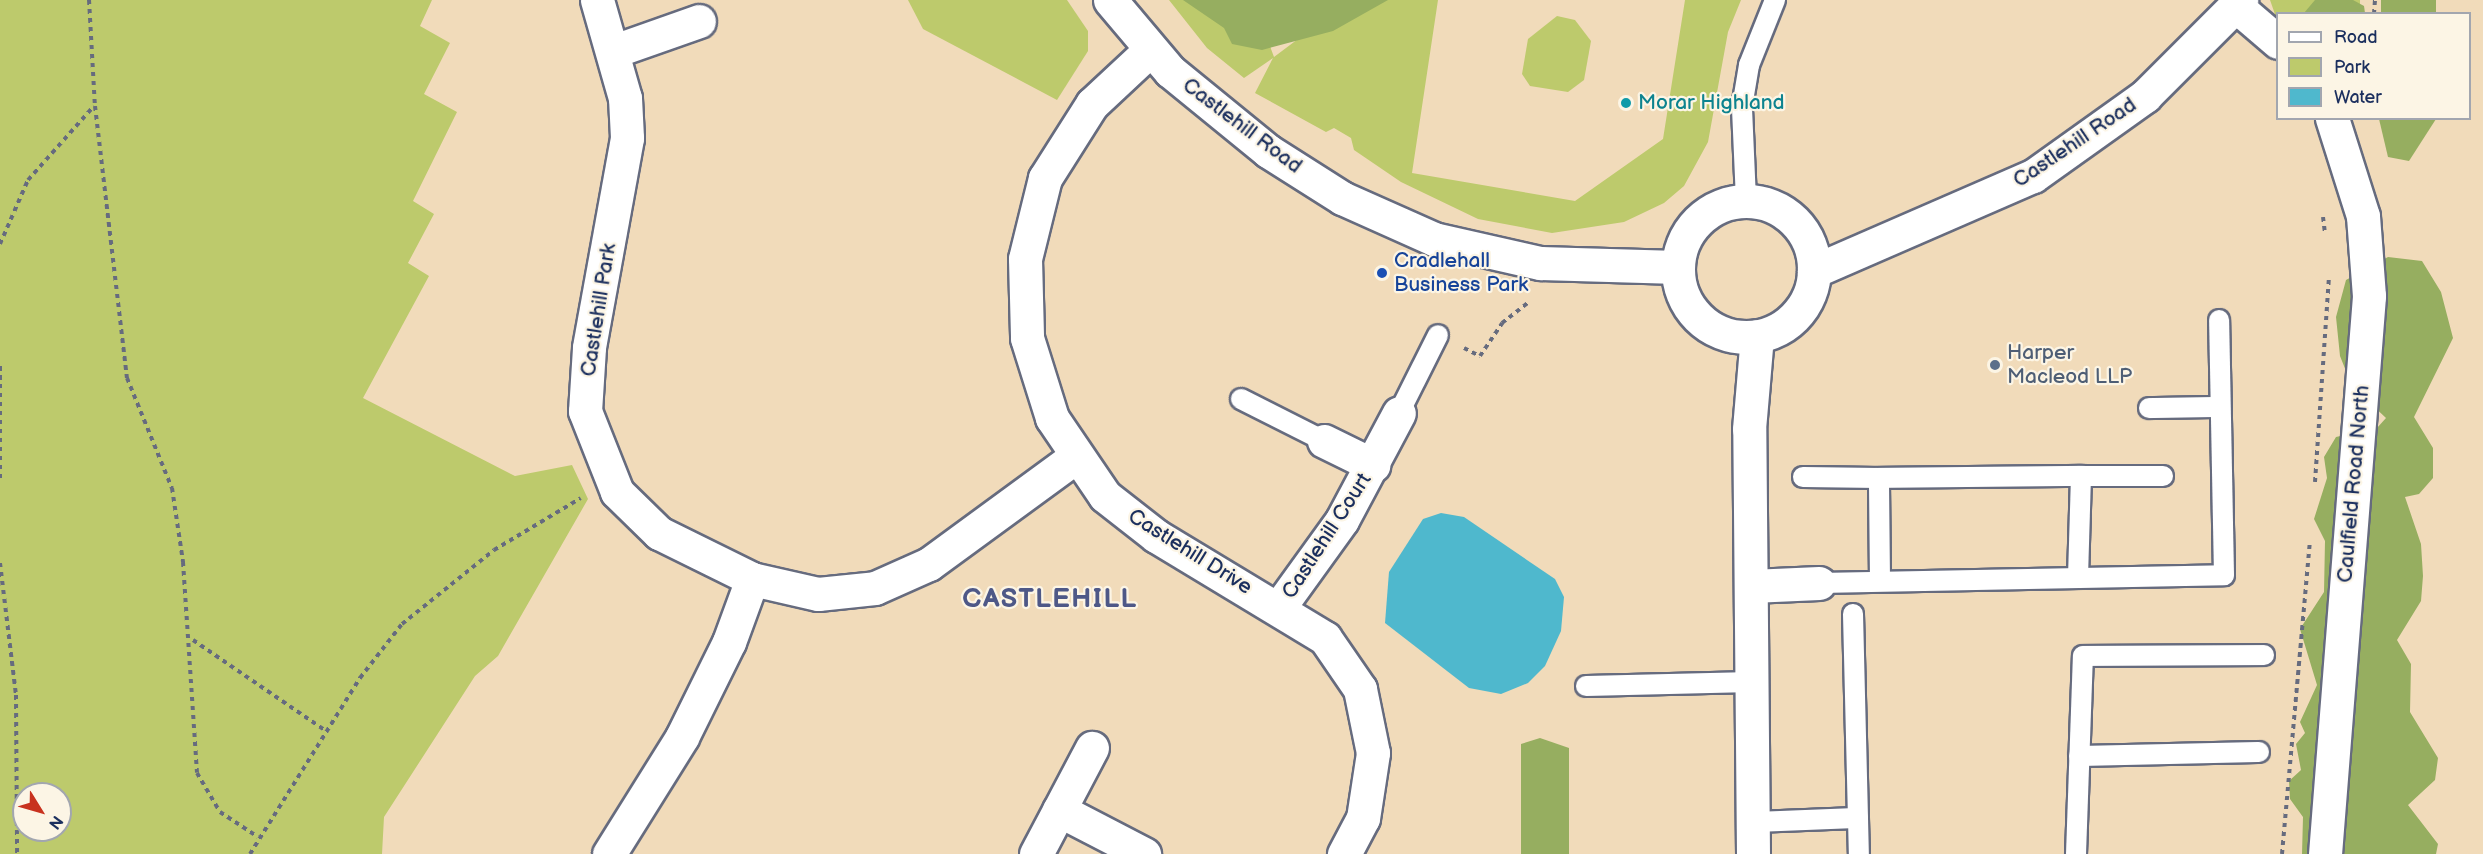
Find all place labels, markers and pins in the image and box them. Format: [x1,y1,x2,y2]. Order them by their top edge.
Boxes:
place label: Morar Highland [1638,90,1785,116]
marker: Morar Highland [1619,96,1633,110]
place label: Cradlehall Business Park [1394,248,1528,298]
marker: Cradlehall Business Park [1375,266,1389,280]
place label: Harper Macleod LLP [2007,340,2132,390]
marker: Harper Macleod LLP [1988,358,2002,372]

